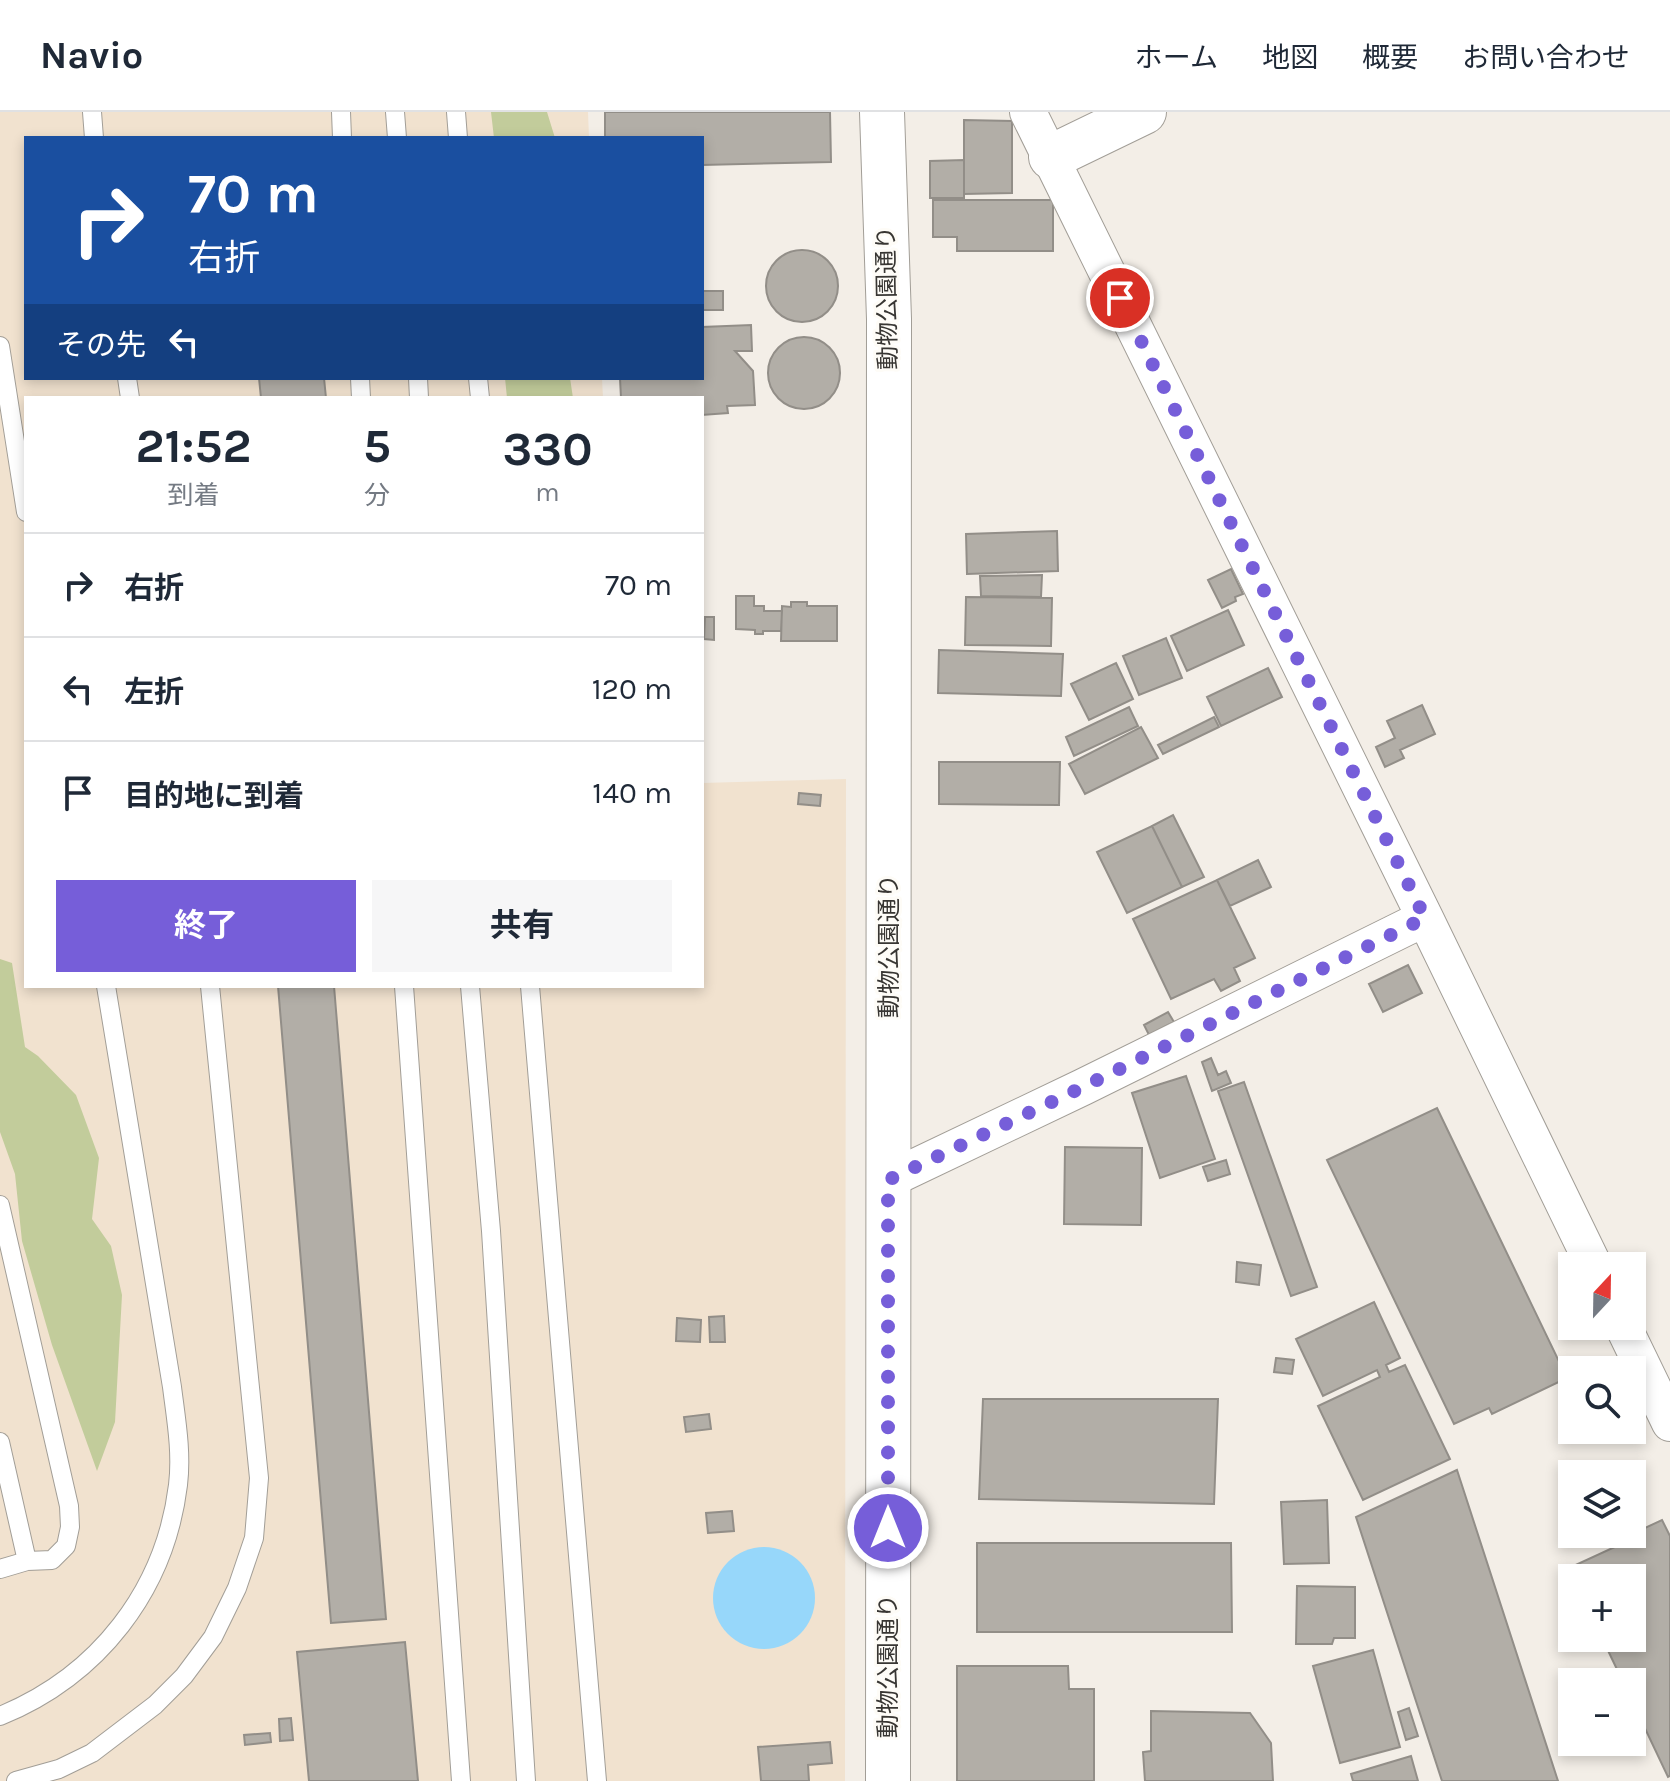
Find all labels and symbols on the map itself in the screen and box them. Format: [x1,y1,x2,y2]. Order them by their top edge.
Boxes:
street label: 動物公園通り [872,226,902,370]
pin [1086,264,1154,332]
street label: 動物公園通り [875,874,903,1018]
north arrow [1558,1252,1646,1340]
position arrow [846,1486,930,1570]
street label: 動物公園通り [874,1594,902,1738]

